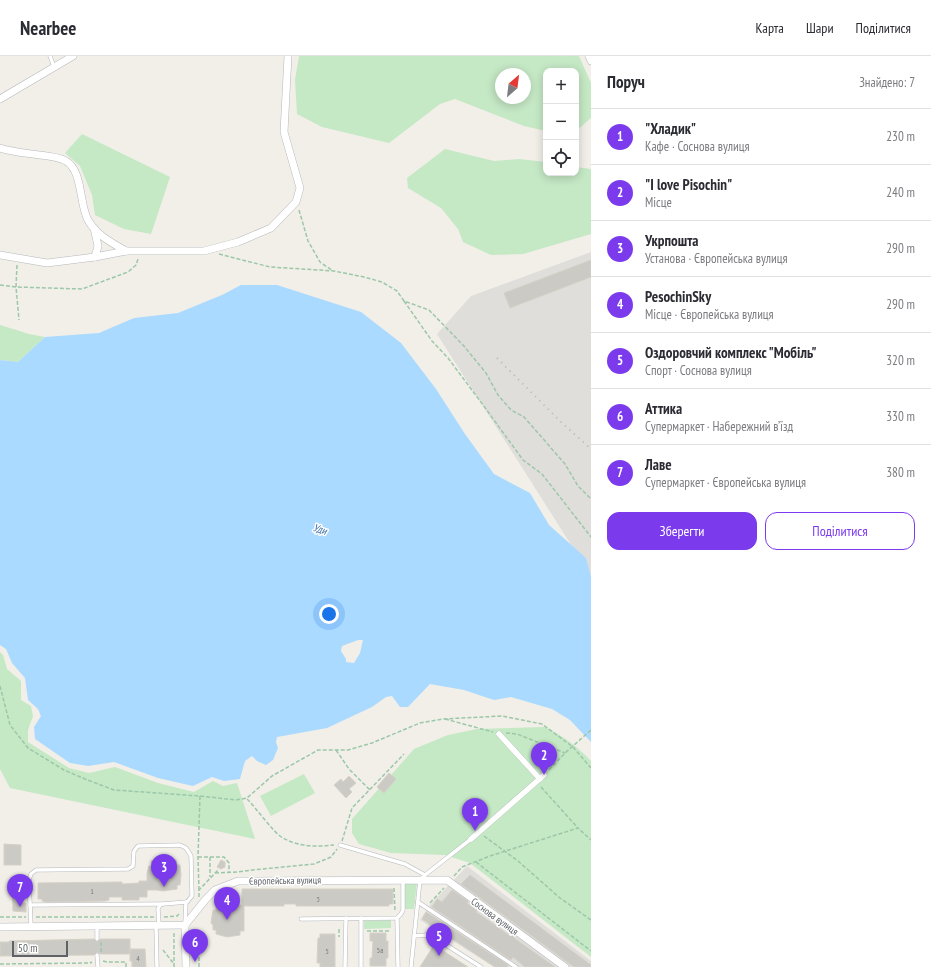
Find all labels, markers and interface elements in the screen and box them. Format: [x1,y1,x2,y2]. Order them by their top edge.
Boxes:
text: Nearbee [20,16,77,40]
text: Карта [755,19,784,37]
text: Шари [806,19,834,37]
text: Поділитися [856,19,911,37]
north arrow [495,68,531,104]
map controls [543,68,579,176]
button: + [543,68,579,104]
text: Поруч [607,71,645,93]
text: Знайдено: 7 [859,74,915,91]
button: − [543,104,579,140]
text: "Хладик" [645,119,696,138]
text: 1 [617,128,623,145]
text: 230 m [886,128,915,145]
text: Кафе · Соснова вулиця [645,138,749,155]
button: locate [543,140,579,176]
text: "I love Pisochin" [645,175,732,194]
text: 2 [617,184,623,201]
text: 240 m [886,184,915,201]
text: Місце [645,194,672,211]
text: Укрпошта [645,231,699,250]
text: 3 [617,240,623,257]
text: 290 m [886,240,915,257]
text: Установа · Європейська вулиця [645,250,787,267]
text: PesochinSky [645,287,711,306]
text: 4 [617,296,623,313]
text: 290 m [886,296,915,313]
text: Місце · Європейська вулиця [645,306,774,323]
text: Оздоровчий комплекс "Мобіль" [645,343,816,362]
text: 5 [617,352,623,369]
text: 320 m [886,352,915,369]
text: Спорт · Соснова вулиця [645,362,752,379]
text: Аттика [645,399,682,418]
text: 6 [617,408,623,425]
text: 330 m [886,408,915,425]
text: Супермаркет · Набережний в’їзд [645,418,793,435]
text: Лаве [645,455,672,474]
text: 7 [617,464,623,481]
text: 380 m [886,464,915,481]
text: Супермаркет · Європейська вулиця [645,474,806,491]
button: Зберегти [607,512,757,550]
button: Поділитися [765,512,915,550]
water label: Уди [311,520,330,538]
your location [319,604,339,624]
pin: 2 [531,742,557,775]
pin: 1 [462,798,488,831]
pin: 3 [151,854,177,887]
street label: Європейська вулиця [249,873,321,888]
pin: 7 [7,874,33,907]
house number: 1 [90,886,94,896]
pin: 4 [214,887,240,920]
house number: 3 [316,894,320,904]
street label: Соснова вулиця [468,895,521,938]
pin: 5 [426,923,452,956]
pin: 6 [182,929,208,962]
scale bar [12,939,68,958]
text: 50 m [18,941,37,955]
house number: 5а [377,945,383,955]
house number: 5 [325,946,329,956]
house number: 4 [136,953,140,963]

